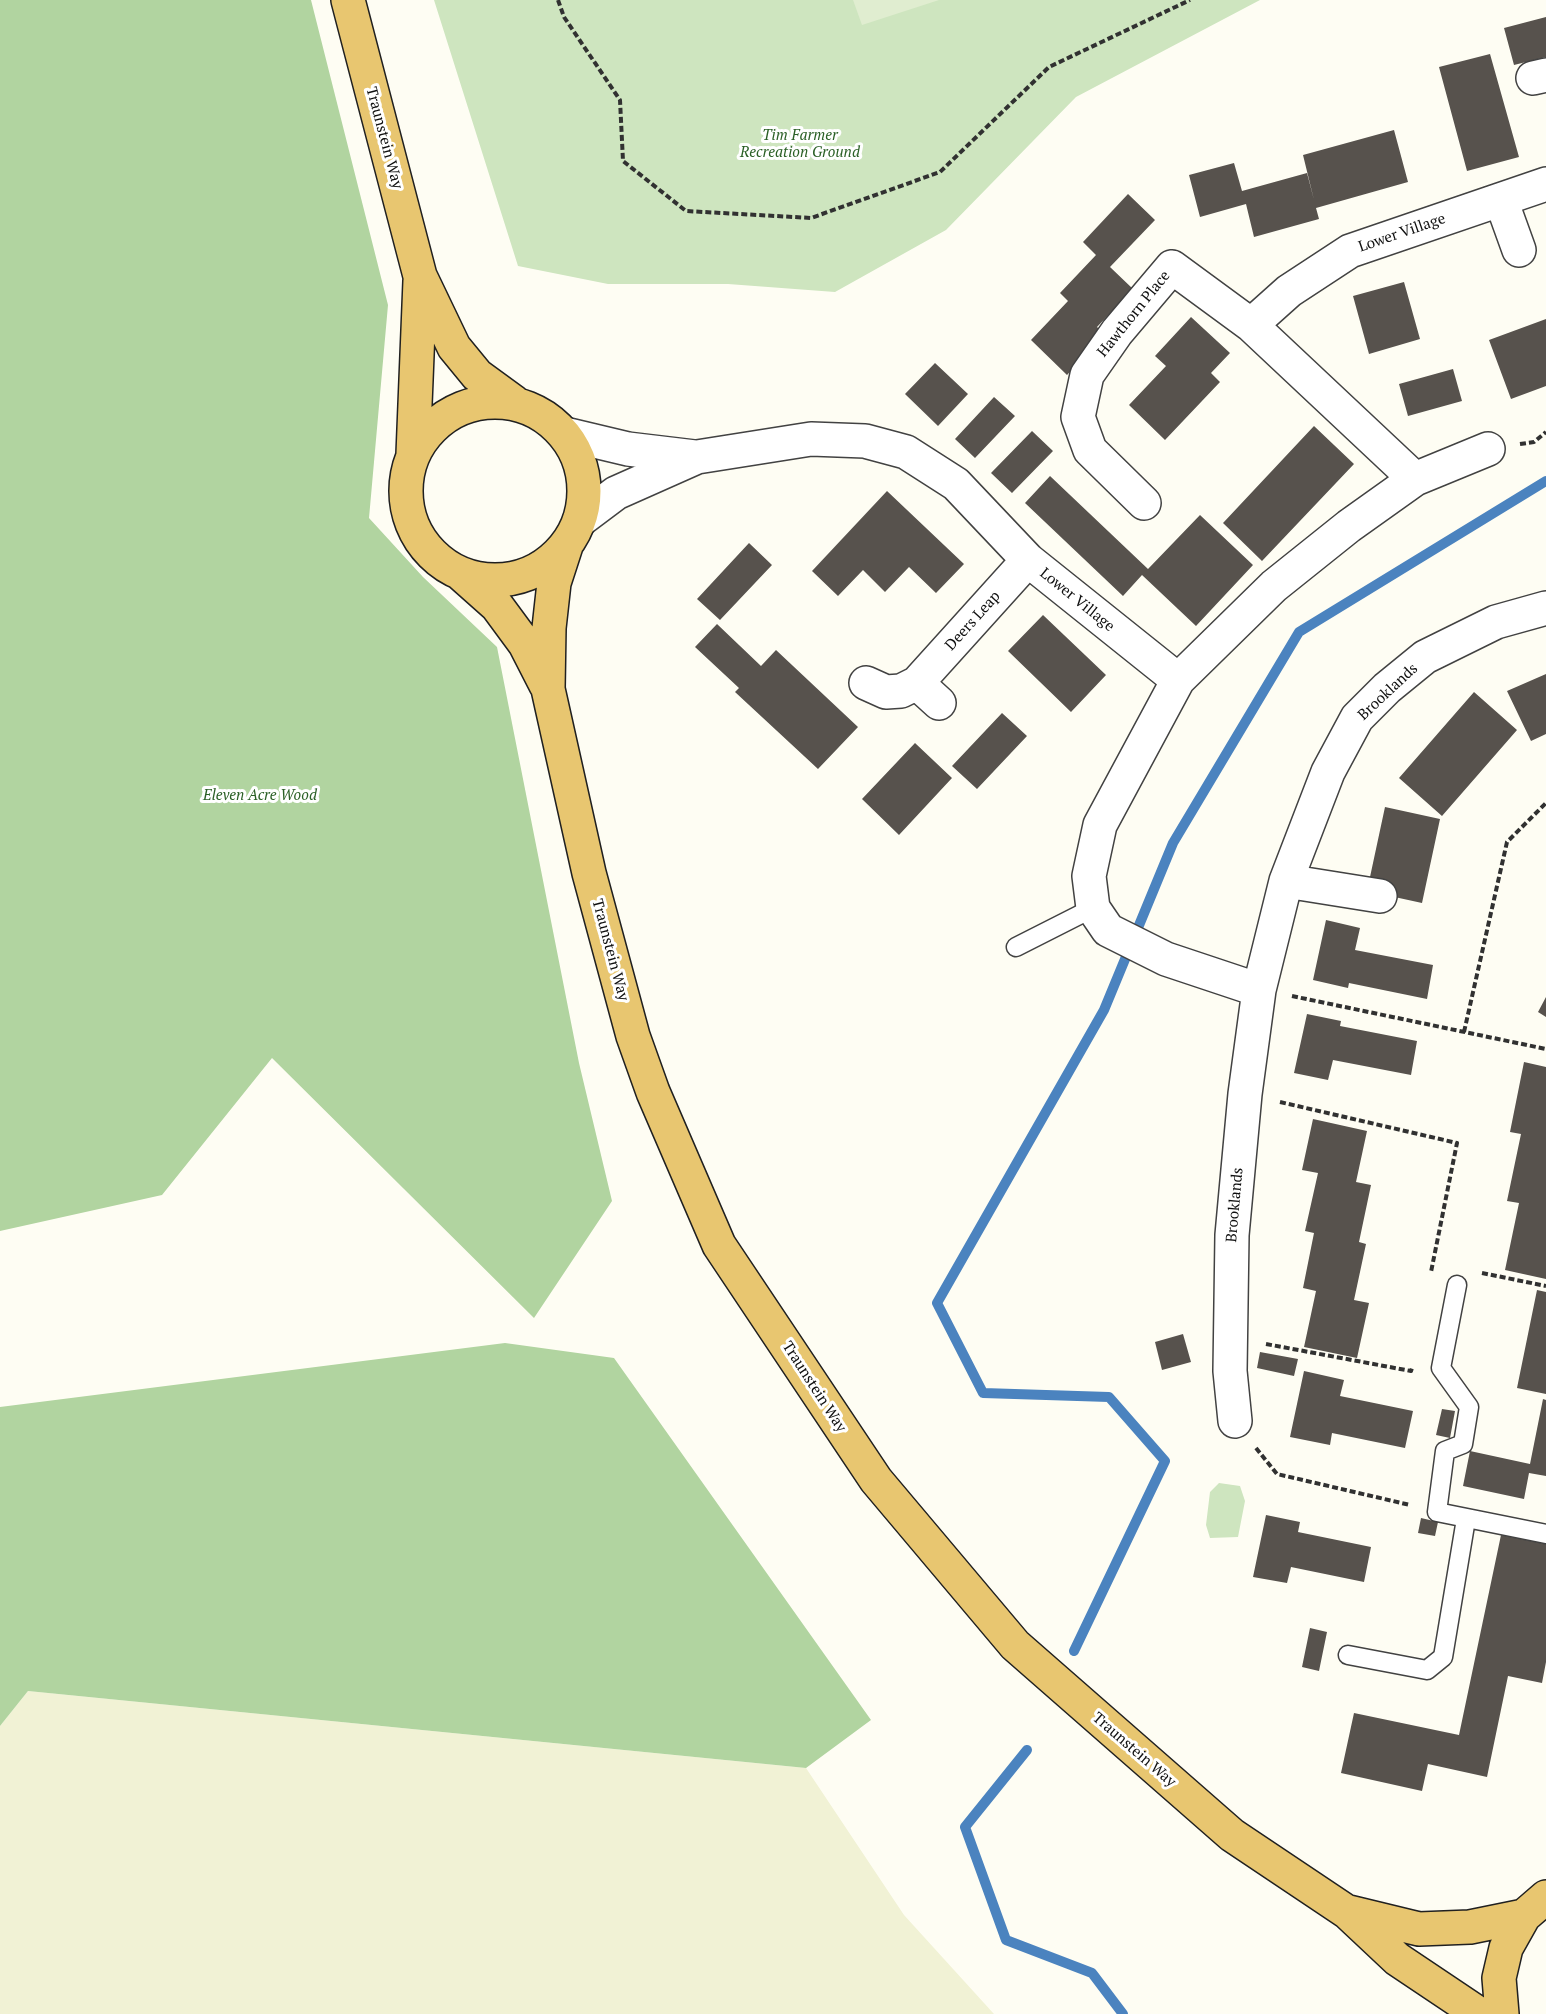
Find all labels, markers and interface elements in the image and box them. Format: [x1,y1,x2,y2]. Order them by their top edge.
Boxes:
street label: Traunstein Way [362,85,406,191]
park label: Tim Farmer Recreation Ground [740,127,860,162]
street label: Lower Village [1356,210,1448,256]
street label: Hawthorn Place [1094,267,1174,361]
street label: Lower Village [1036,564,1118,636]
street label: Deers Leap [942,588,1004,654]
street label: Brooklands [1354,660,1422,724]
park label: Eleven Acre Wood [203,787,317,805]
street label: Traunstein Way [588,897,632,1003]
street label: Brooklands [1223,1167,1247,1243]
street label: Traunstein Way [778,1338,850,1436]
street label: Traunstein Way [1089,1709,1179,1791]

